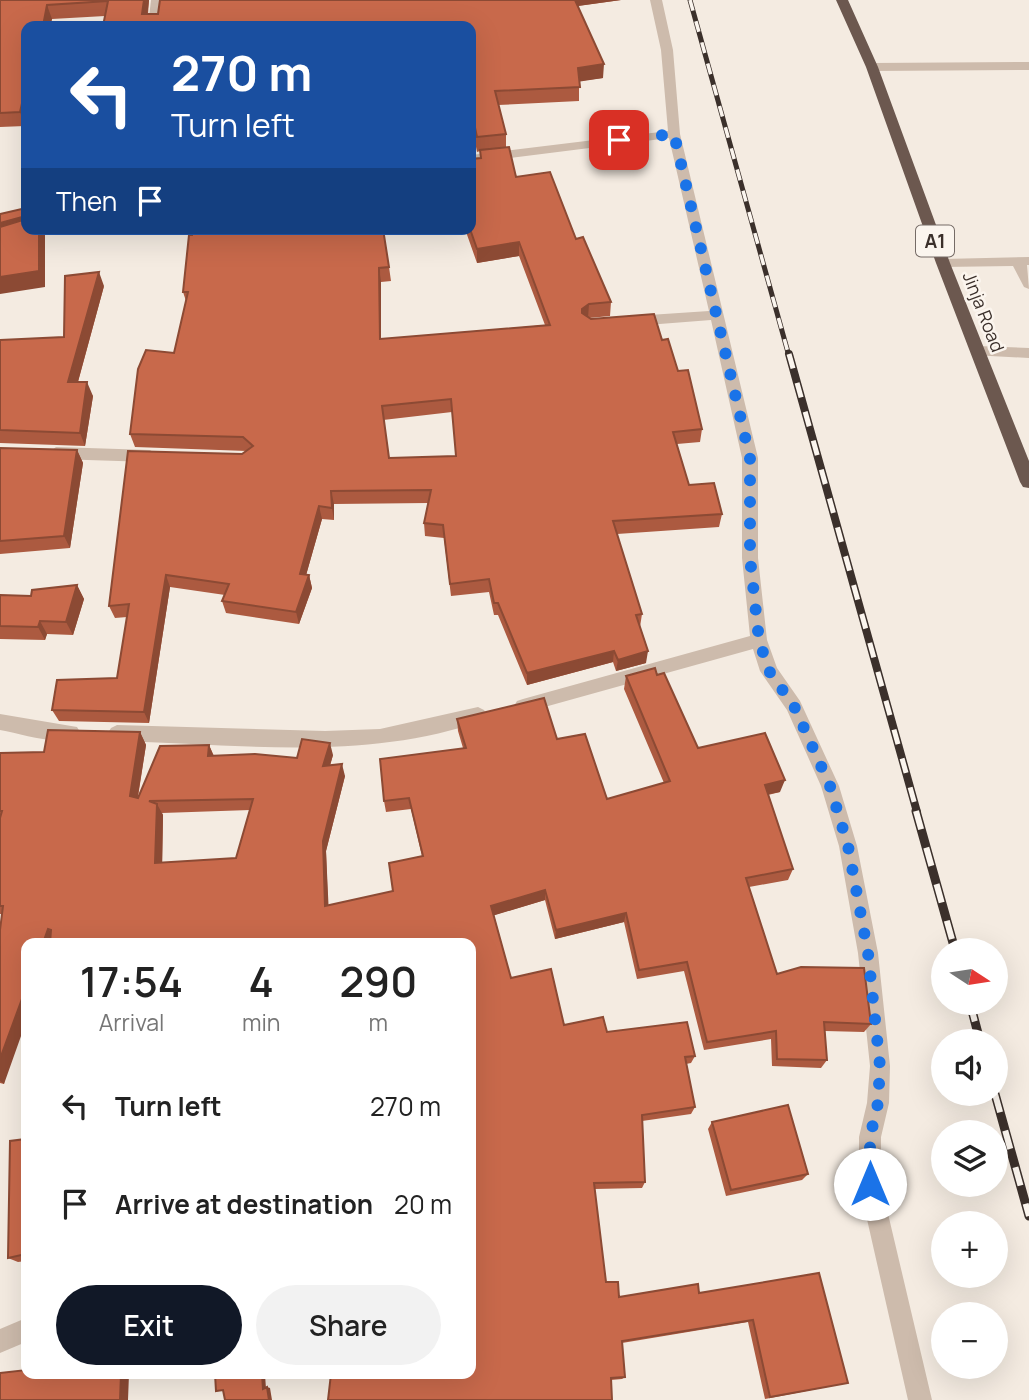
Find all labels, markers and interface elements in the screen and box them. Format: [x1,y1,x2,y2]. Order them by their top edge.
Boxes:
text: 270 m [171,39,312,106]
icon: left [56,49,147,140]
text: Turn left [171,103,295,147]
pin [589,110,649,170]
icon: arrive [600,121,638,159]
icon: arrive [131,182,169,220]
text: Then [56,183,117,219]
road number: A1 [916,226,954,256]
street label: Jinja Road [958,268,1010,355]
north arrow [931,938,1008,1015]
map controls [931,938,1008,1379]
text: 17:54 [80,952,183,1010]
text: 4 [249,952,274,1010]
text: 290 [339,952,417,1010]
text: Arrival [99,1006,164,1038]
text: min [242,1006,281,1038]
text: m [369,1006,388,1038]
button: sound [931,1029,1008,1106]
icon: left [56,1087,94,1125]
text: Turn left [115,1088,222,1124]
text: 270 m [370,1088,441,1124]
button: layers [931,1120,1008,1197]
position arrow [833,1147,907,1221]
icon: arrive [56,1185,94,1223]
text: Arrive at destination [115,1186,373,1222]
text: 20 m [394,1186,452,1222]
button: + [931,1211,1008,1288]
button: Exit [56,1285,242,1365]
button: Share [256,1285,441,1365]
button: − [931,1302,1008,1379]

